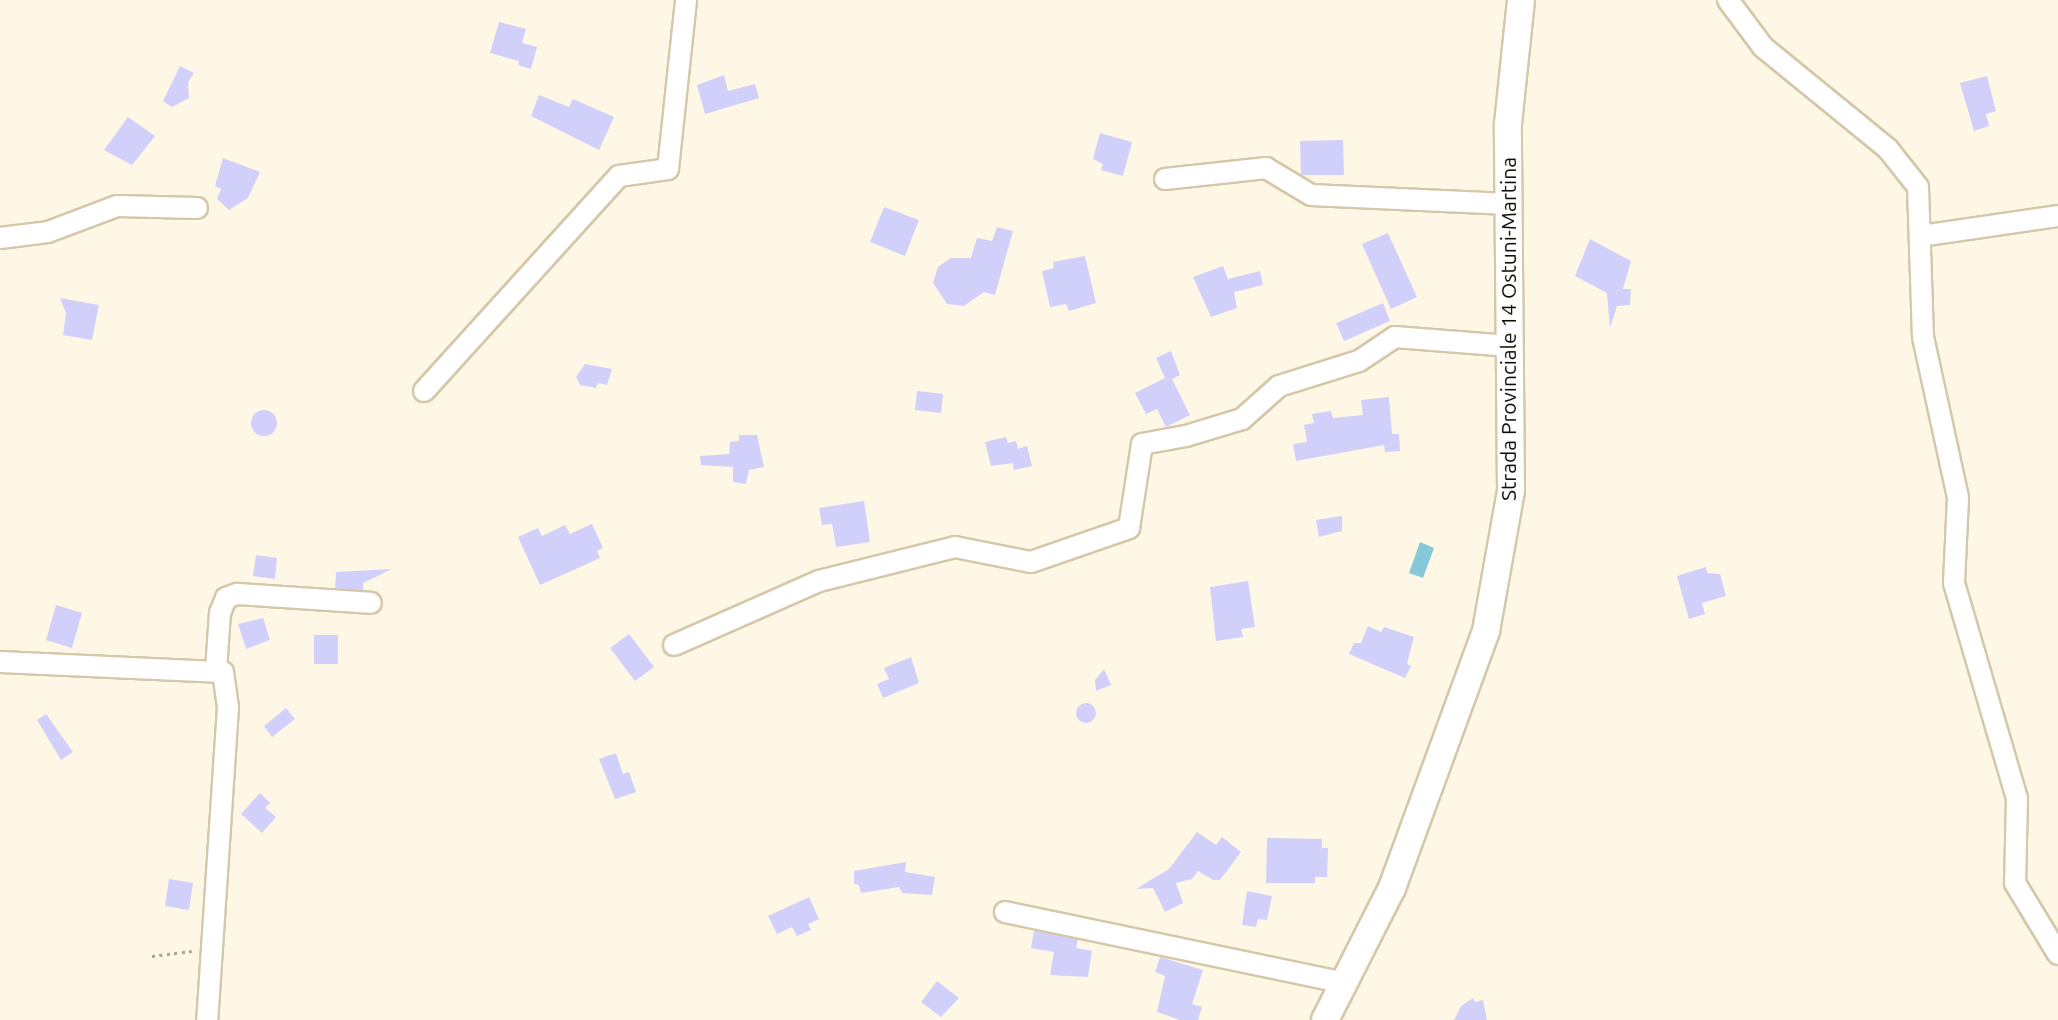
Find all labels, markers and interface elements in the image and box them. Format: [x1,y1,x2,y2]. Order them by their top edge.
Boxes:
street label: Strada Provinciale 14 Ostuni-Martina [1495,157,1521,501]

